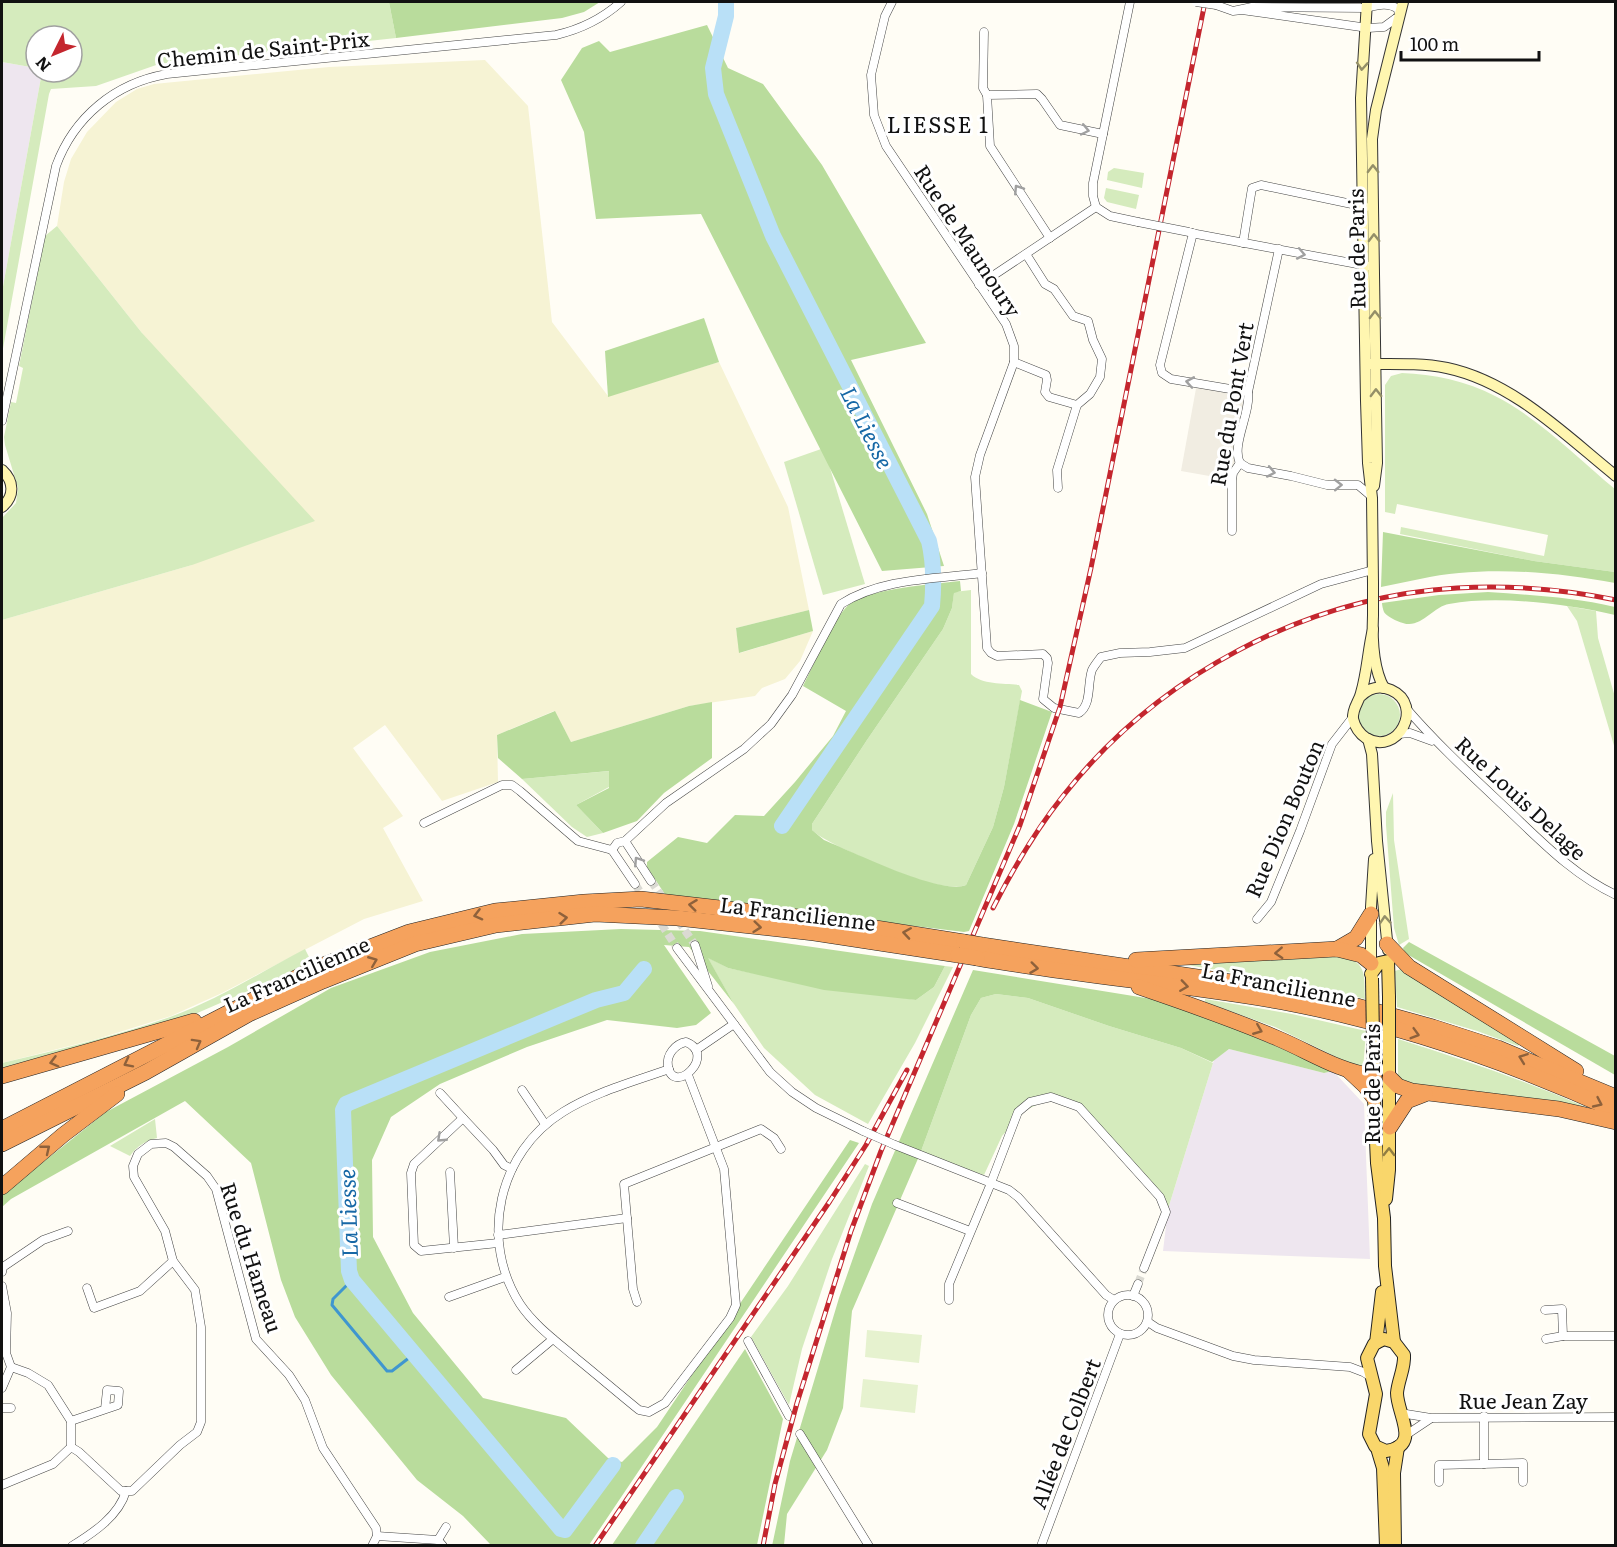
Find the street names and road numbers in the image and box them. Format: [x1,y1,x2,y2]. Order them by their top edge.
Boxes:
street label: Chemin de Saint-Prix [155,21,371,75]
street label: Rue de Maunoury [908,158,1031,323]
street label: Rue de Paris [1338,188,1372,310]
street label: Rue du Pont Vert [1200,319,1260,488]
street label: Rue Louis Delage [1449,728,1595,866]
street label: Rue Dion Bouton [1236,734,1330,902]
street label: La Francilienne [718,887,878,937]
street label: La Francilienne [218,927,374,1019]
street label: La Francilienne [1199,953,1359,1013]
street label: Rue de Paris [1355,1024,1386,1144]
street label: Rue du Hameau [214,1178,292,1336]
street label: Allée de Colbert [1021,1353,1107,1513]
street label: Rue Jean Zay [1458,1384,1589,1415]

